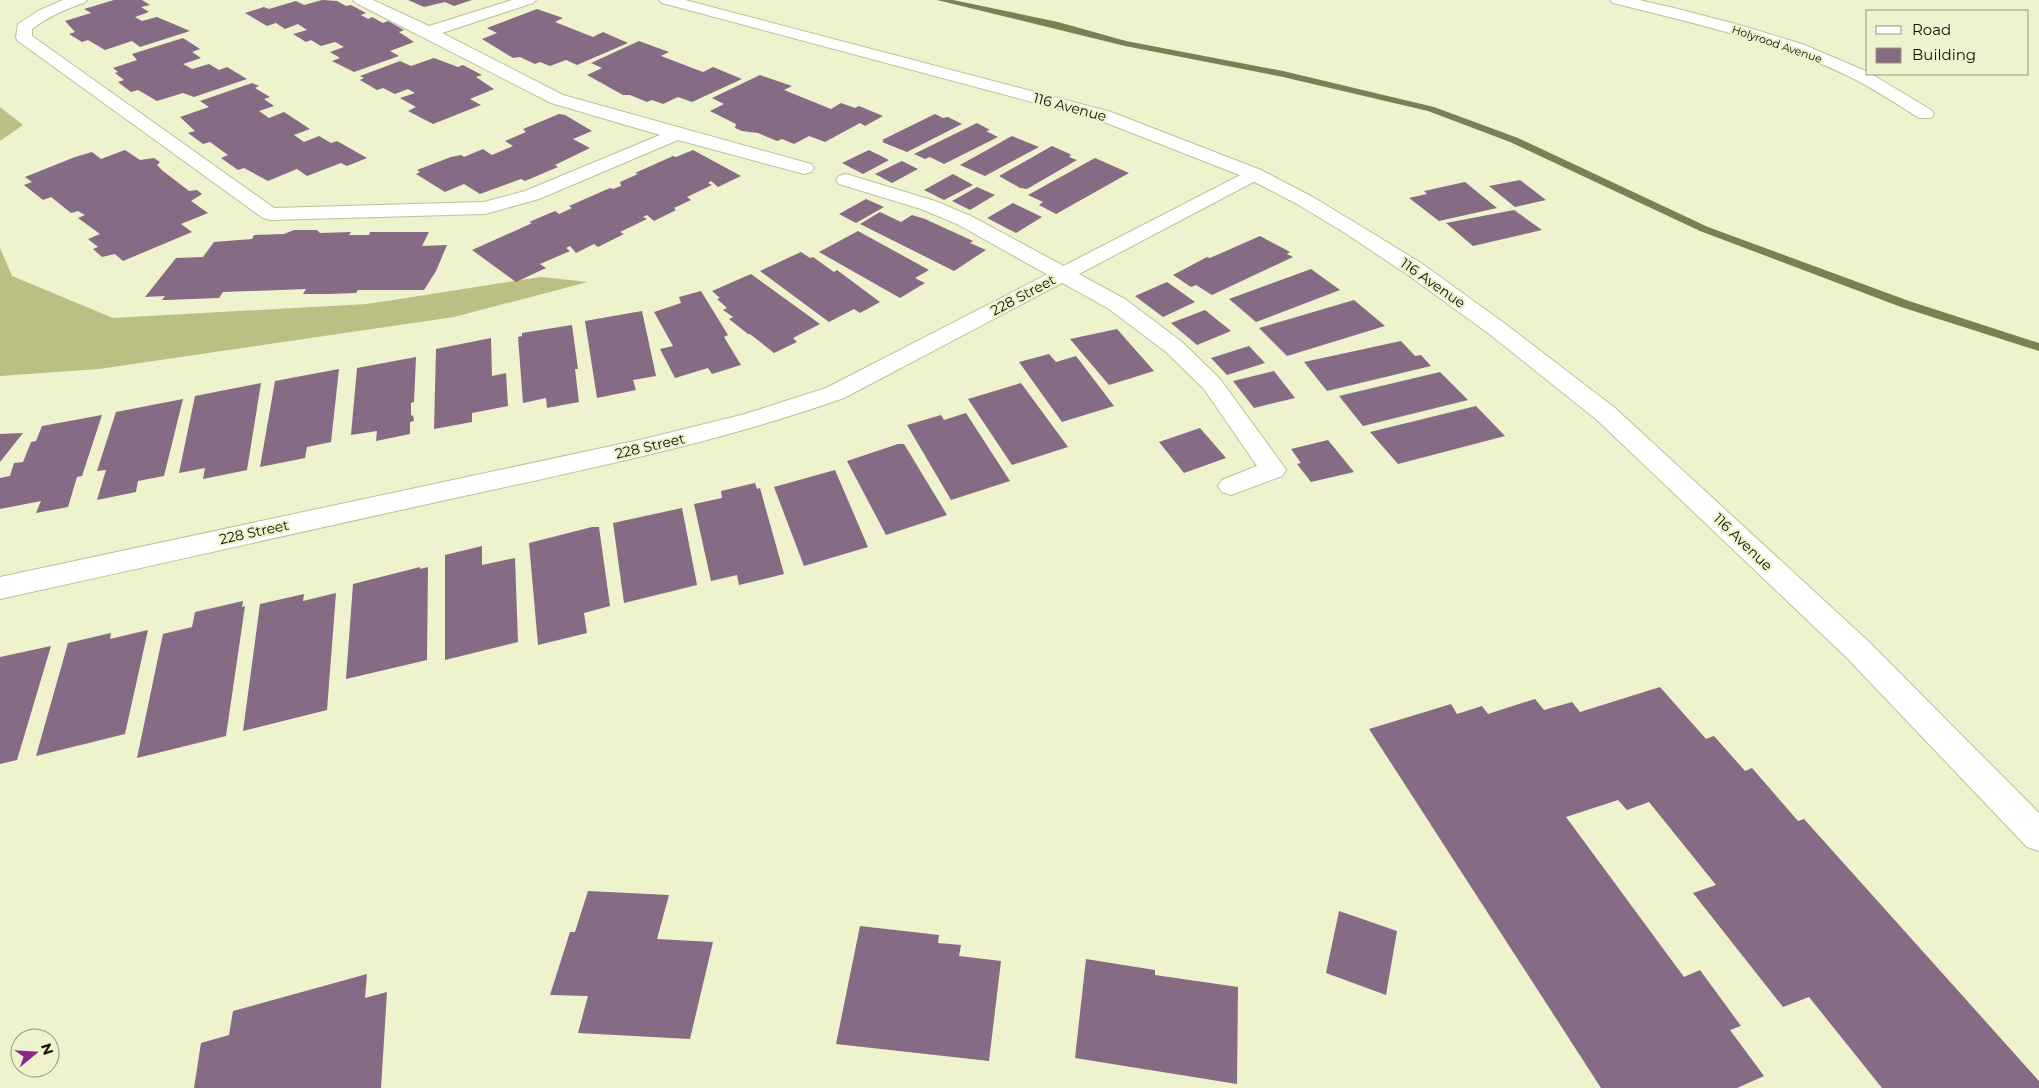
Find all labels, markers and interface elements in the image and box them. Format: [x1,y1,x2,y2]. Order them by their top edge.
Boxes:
legend [1866,10,2029,75]
text: Road [1912,20,1951,39]
street label: Holyrood Avenue [1730,22,1824,66]
text: Building [1912,45,1976,64]
street label: 116 Avenue [1031,89,1109,125]
street label: 116 Avenue [1397,254,1469,312]
street label: 228 Street [987,270,1059,320]
street label: 228 Street [613,429,687,463]
street label: 116 Avenue [1710,509,1776,575]
street label: 228 Street [217,516,291,548]
north arrow [10,1028,60,1078]
text: N [37,1041,58,1057]

